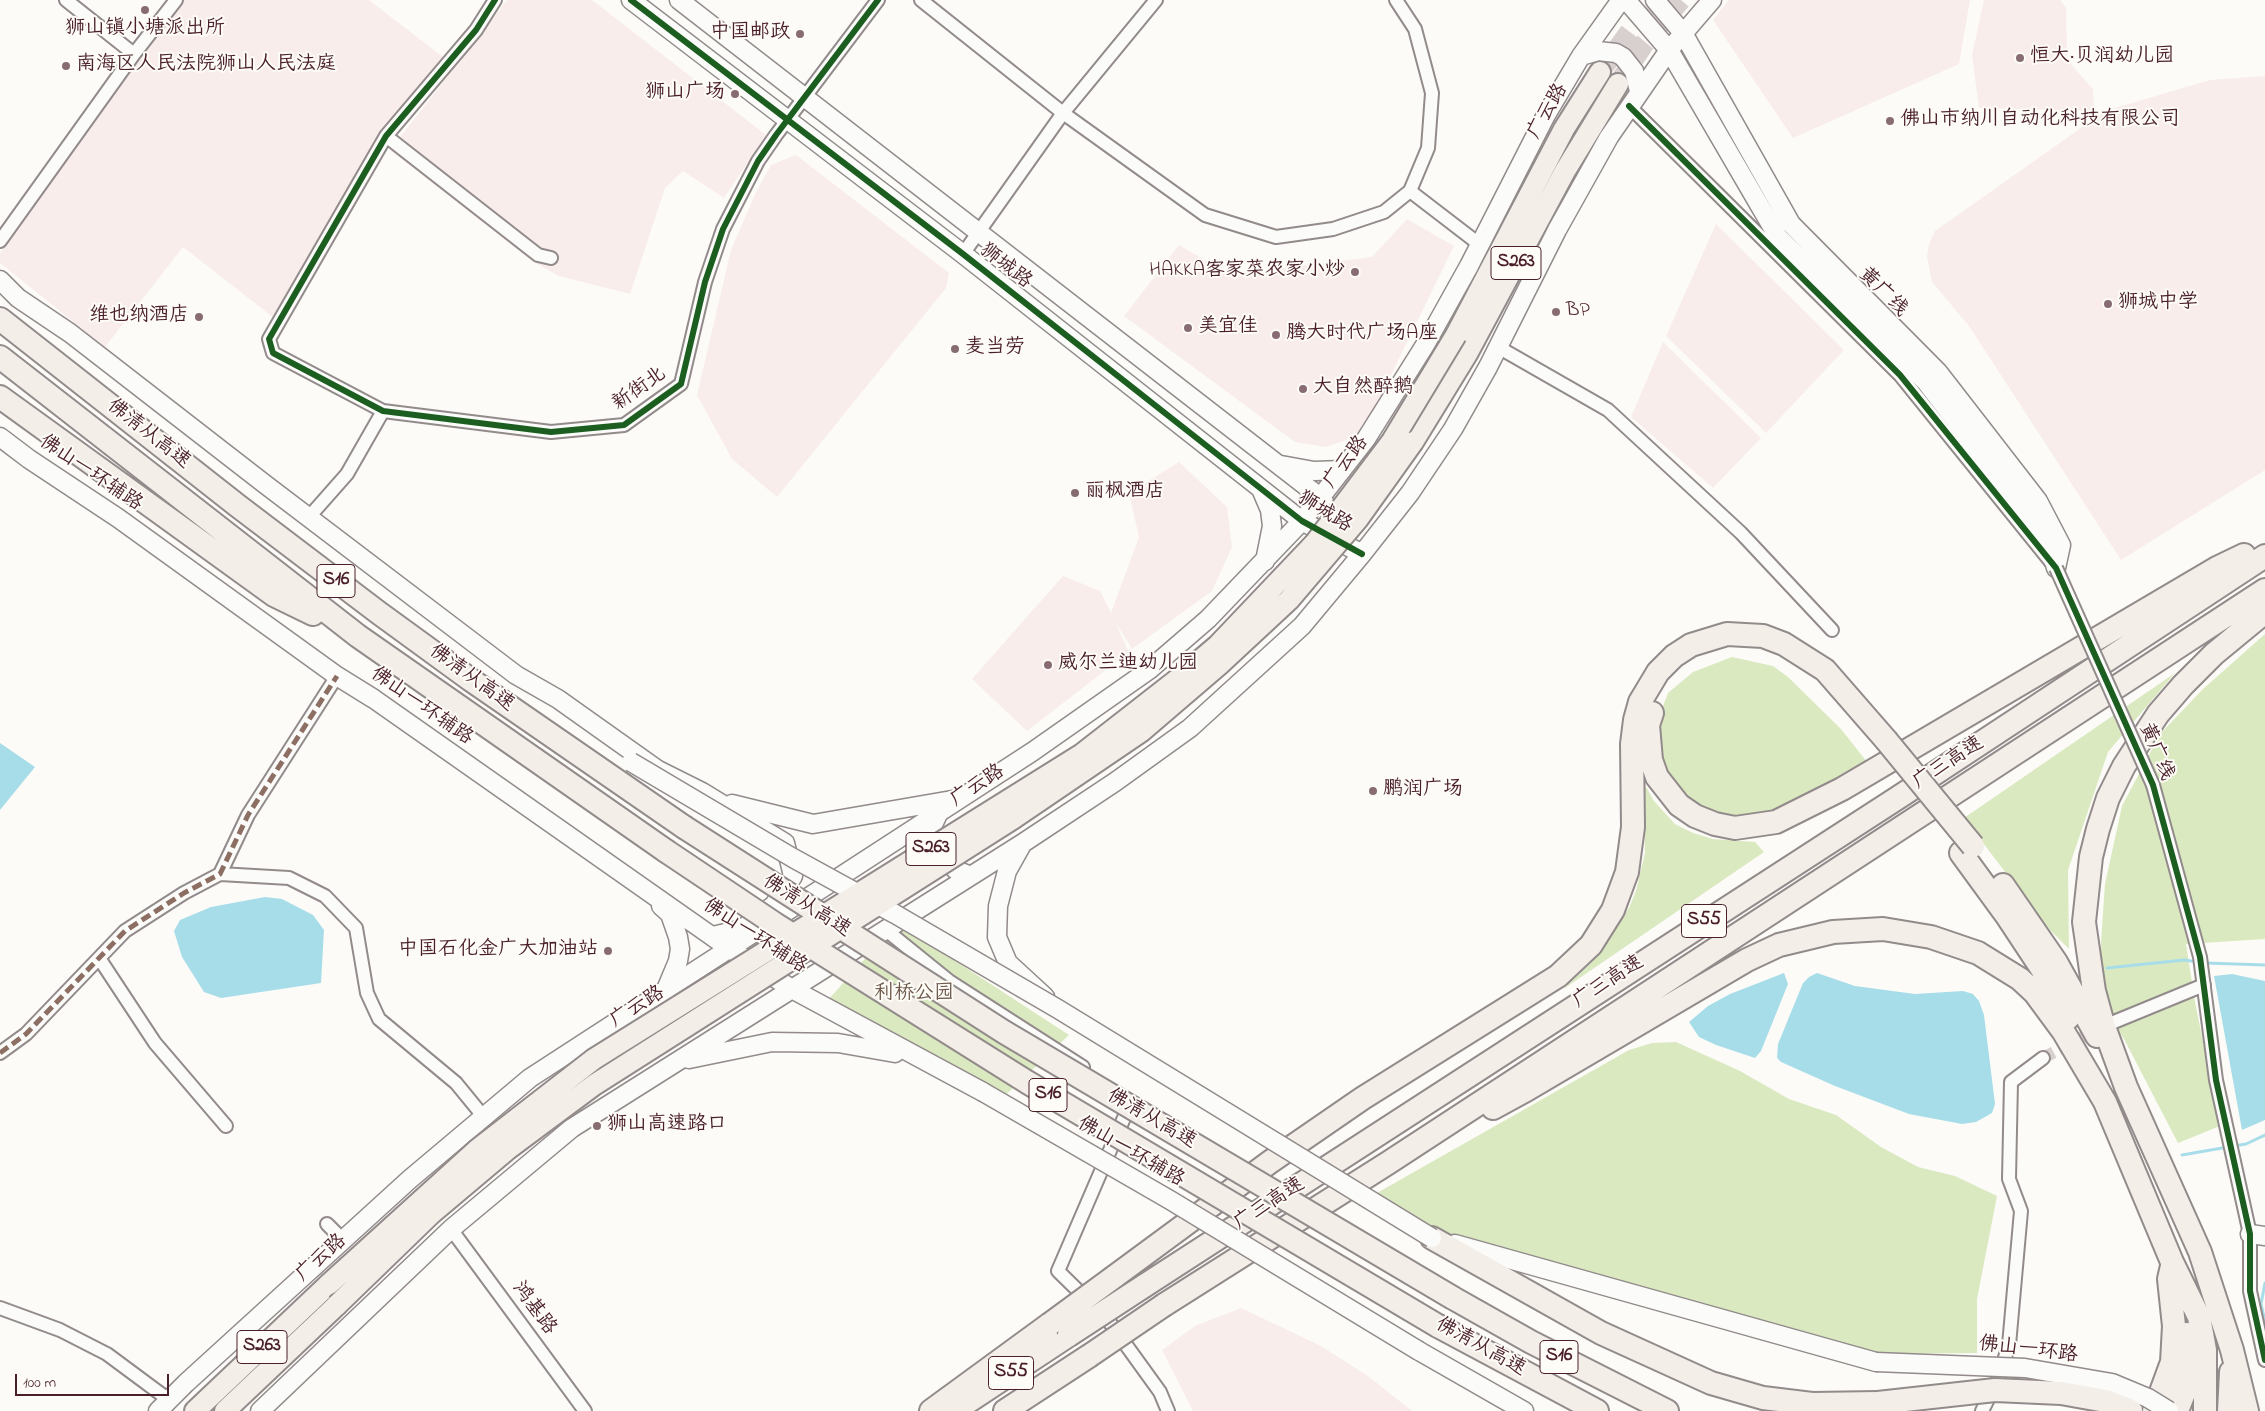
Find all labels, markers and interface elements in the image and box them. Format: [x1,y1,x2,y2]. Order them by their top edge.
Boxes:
marker: 狮山镇小塘派出所 [139,4,151,16]
place label: 狮山镇小塘派出所 [65,18,225,42]
place label: 中国邮政 [710,22,790,46]
marker: 中国邮政 [794,28,806,40]
place label: 恒大·贝润幼儿园 [2030,46,2174,70]
marker: 恒大·贝润幼儿园 [2014,52,2026,64]
place label: 南海区人民法院狮山人民法庭 [76,54,336,78]
marker: 南海区人民法院狮山人民法庭 [60,60,72,72]
street label: 广云路 [1524,80,1574,144]
place label: 狮山广场 [645,82,725,106]
marker: 狮山广场 [729,88,741,100]
place label: 佛山市纳川自动化科技有限公司 [1900,109,2180,133]
marker: 佛山市纳川自动化科技有限公司 [1884,115,1896,127]
street label: 狮城路 [974,239,1036,295]
road number: S263 [1491,247,1541,280]
place label: HAKKA客家菜农家小炒 [1149,260,1345,284]
street label: 黄广线 [1852,263,1912,323]
marker: HAKKA客家菜农家小炒 [1349,266,1361,278]
place label: 狮城中学 [2118,292,2198,316]
marker: 狮城中学 [2102,298,2114,310]
place label: BP [1566,300,1590,324]
place label: 维也纳酒店 [89,305,189,329]
marker: BP [1550,306,1562,318]
marker: 维也纳酒店 [193,311,205,323]
place label: 美宜佳 [1198,316,1258,340]
marker: 美宜佳 [1182,322,1194,334]
place label: 腾大时代广场A座 [1286,323,1438,347]
marker: 腾大时代广场A座 [1270,329,1282,341]
place label: 麦当劳 [965,337,1025,361]
marker: 麦当劳 [949,343,961,355]
street label: 新街北 [609,363,671,417]
place label: 大自然醉鹅 [1313,377,1413,401]
marker: 大自然醉鹅 [1297,383,1309,395]
street label: 佛清从高速 [101,395,195,475]
street label: 佛山一环辅路 [34,431,146,517]
street label: 广云路 [1319,432,1375,494]
place label: 丽枫酒店 [1085,481,1165,505]
marker: 丽枫酒店 [1069,487,1081,499]
street label: 狮城路 [1292,487,1356,539]
road number: S16 [317,564,355,598]
street label: 佛清从高速 [423,640,519,718]
place label: 威尔兰迪幼儿园 [1058,653,1198,677]
marker: 威尔兰迪幼儿园 [1042,659,1054,671]
street label: 佛山一环辅路 [365,663,477,751]
street label: 黄广线 [2132,720,2178,784]
street label: 广三高速 [1909,732,1989,796]
street label: 广云路 [946,761,1010,813]
place label: 鹏润广场 [1383,779,1463,803]
marker: 鹏润广场 [1367,785,1379,797]
road number: S263 [906,832,956,866]
street label: 佛清从高速 [757,870,855,944]
street label: 佛山一环辅路 [697,894,811,980]
road number: S55 [1682,904,1726,938]
place label: 中国石化金广大加油站 [398,939,598,963]
marker: 中国石化金广大加油站 [602,945,614,957]
street label: 广三高速 [1569,951,1649,1015]
street label: 广云路 [606,982,670,1034]
park label: 利桥公园 [874,983,954,1007]
road number: S16 [1029,1078,1067,1112]
street label: 佛清从高速 [1102,1085,1200,1155]
street label: 佛山一环辅路 [1072,1113,1188,1193]
place label: 狮山高速路口 [607,1114,727,1138]
marker: 狮山高速路口 [591,1120,603,1132]
street label: 广三高速 [1230,1173,1310,1237]
street label: 广云路 [292,1230,352,1288]
street label: 鸿基路 [506,1278,560,1340]
street label: 佛清从高速 [1430,1313,1530,1383]
road number: S263 [237,1330,287,1364]
street label: 佛山一环路 [1977,1333,2079,1369]
road number: S16 [1540,1340,1578,1374]
road number: S55 [988,1356,1034,1390]
scale bar [18,1364,171,1396]
text: 100 m [23,1372,56,1394]

